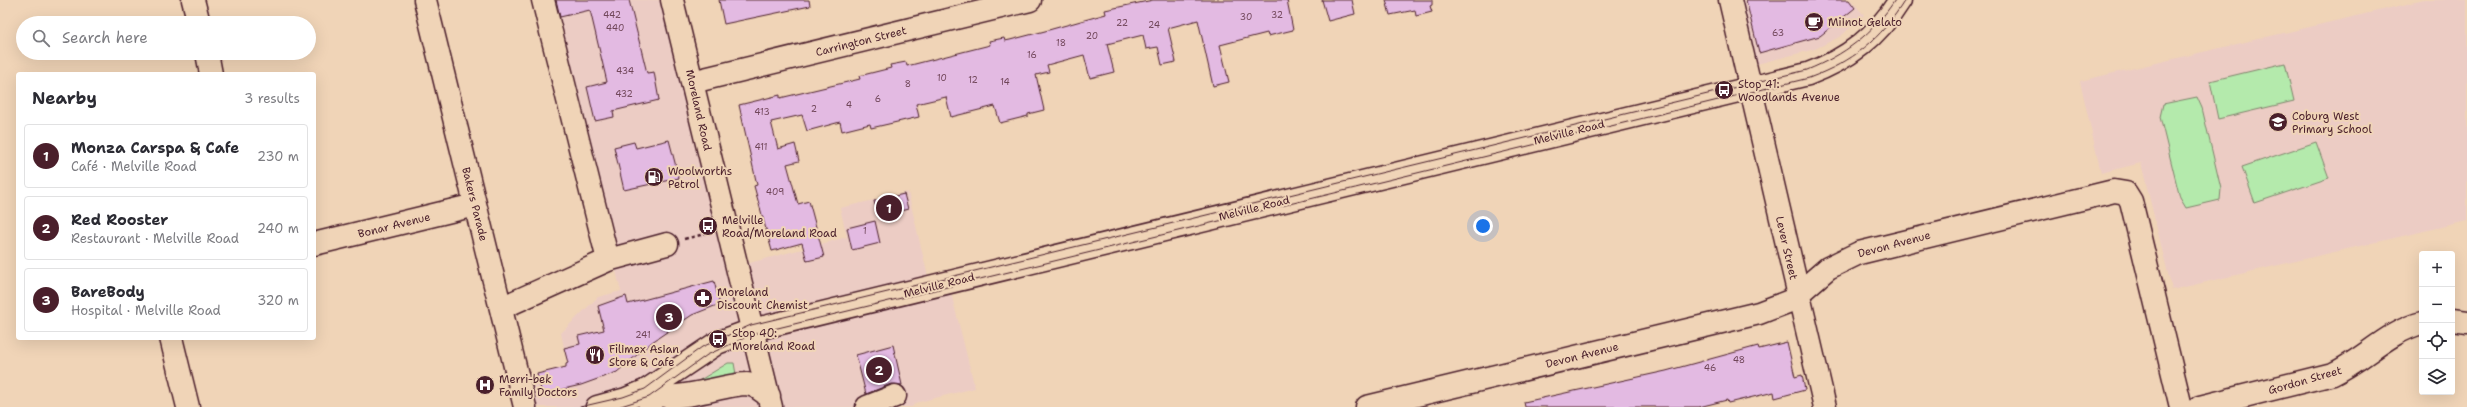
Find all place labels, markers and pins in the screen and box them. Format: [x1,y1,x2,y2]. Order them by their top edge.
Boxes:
cafe icon: Miinot Gelato [1803,11,1825,33]
place label: Miinot Gelato [1828,15,1902,30]
place label: Stop 41: Woodlands Avenue [1738,77,1840,105]
bus stop icon: Stop 41: Woodlands Avenue [1713,79,1735,101]
place label: Coburg West Primary School [2292,109,2372,137]
school or university icon: Coburg West Primary School [2267,111,2289,133]
place label: Woolworths Petrol [668,164,732,192]
fuel station icon: Woolworths Petrol [643,166,665,188]
pin: 1 [876,193,902,223]
place label: Melville Road/Moreland Road [722,213,837,241]
bus stop icon: Melville Road/Moreland Road [697,215,719,237]
place label: Moreland Discount Chemist [717,285,808,313]
pharmacy icon: Moreland Discount Chemist [692,287,714,309]
pin: 3 [656,302,682,332]
place label: Stop 40: Moreland Road [732,326,815,354]
bus stop icon: Stop 40: Moreland Road [707,328,729,350]
place label: Filimex Asian Store & Cafe [609,342,679,370]
restaurant icon: Filimex Asian Store & Cafe [584,344,606,366]
pin: 2 [866,355,892,385]
place label: Merri-bek Family Doctors [499,372,577,400]
hospital icon: Merri-bek Family Doctors [474,374,496,396]

